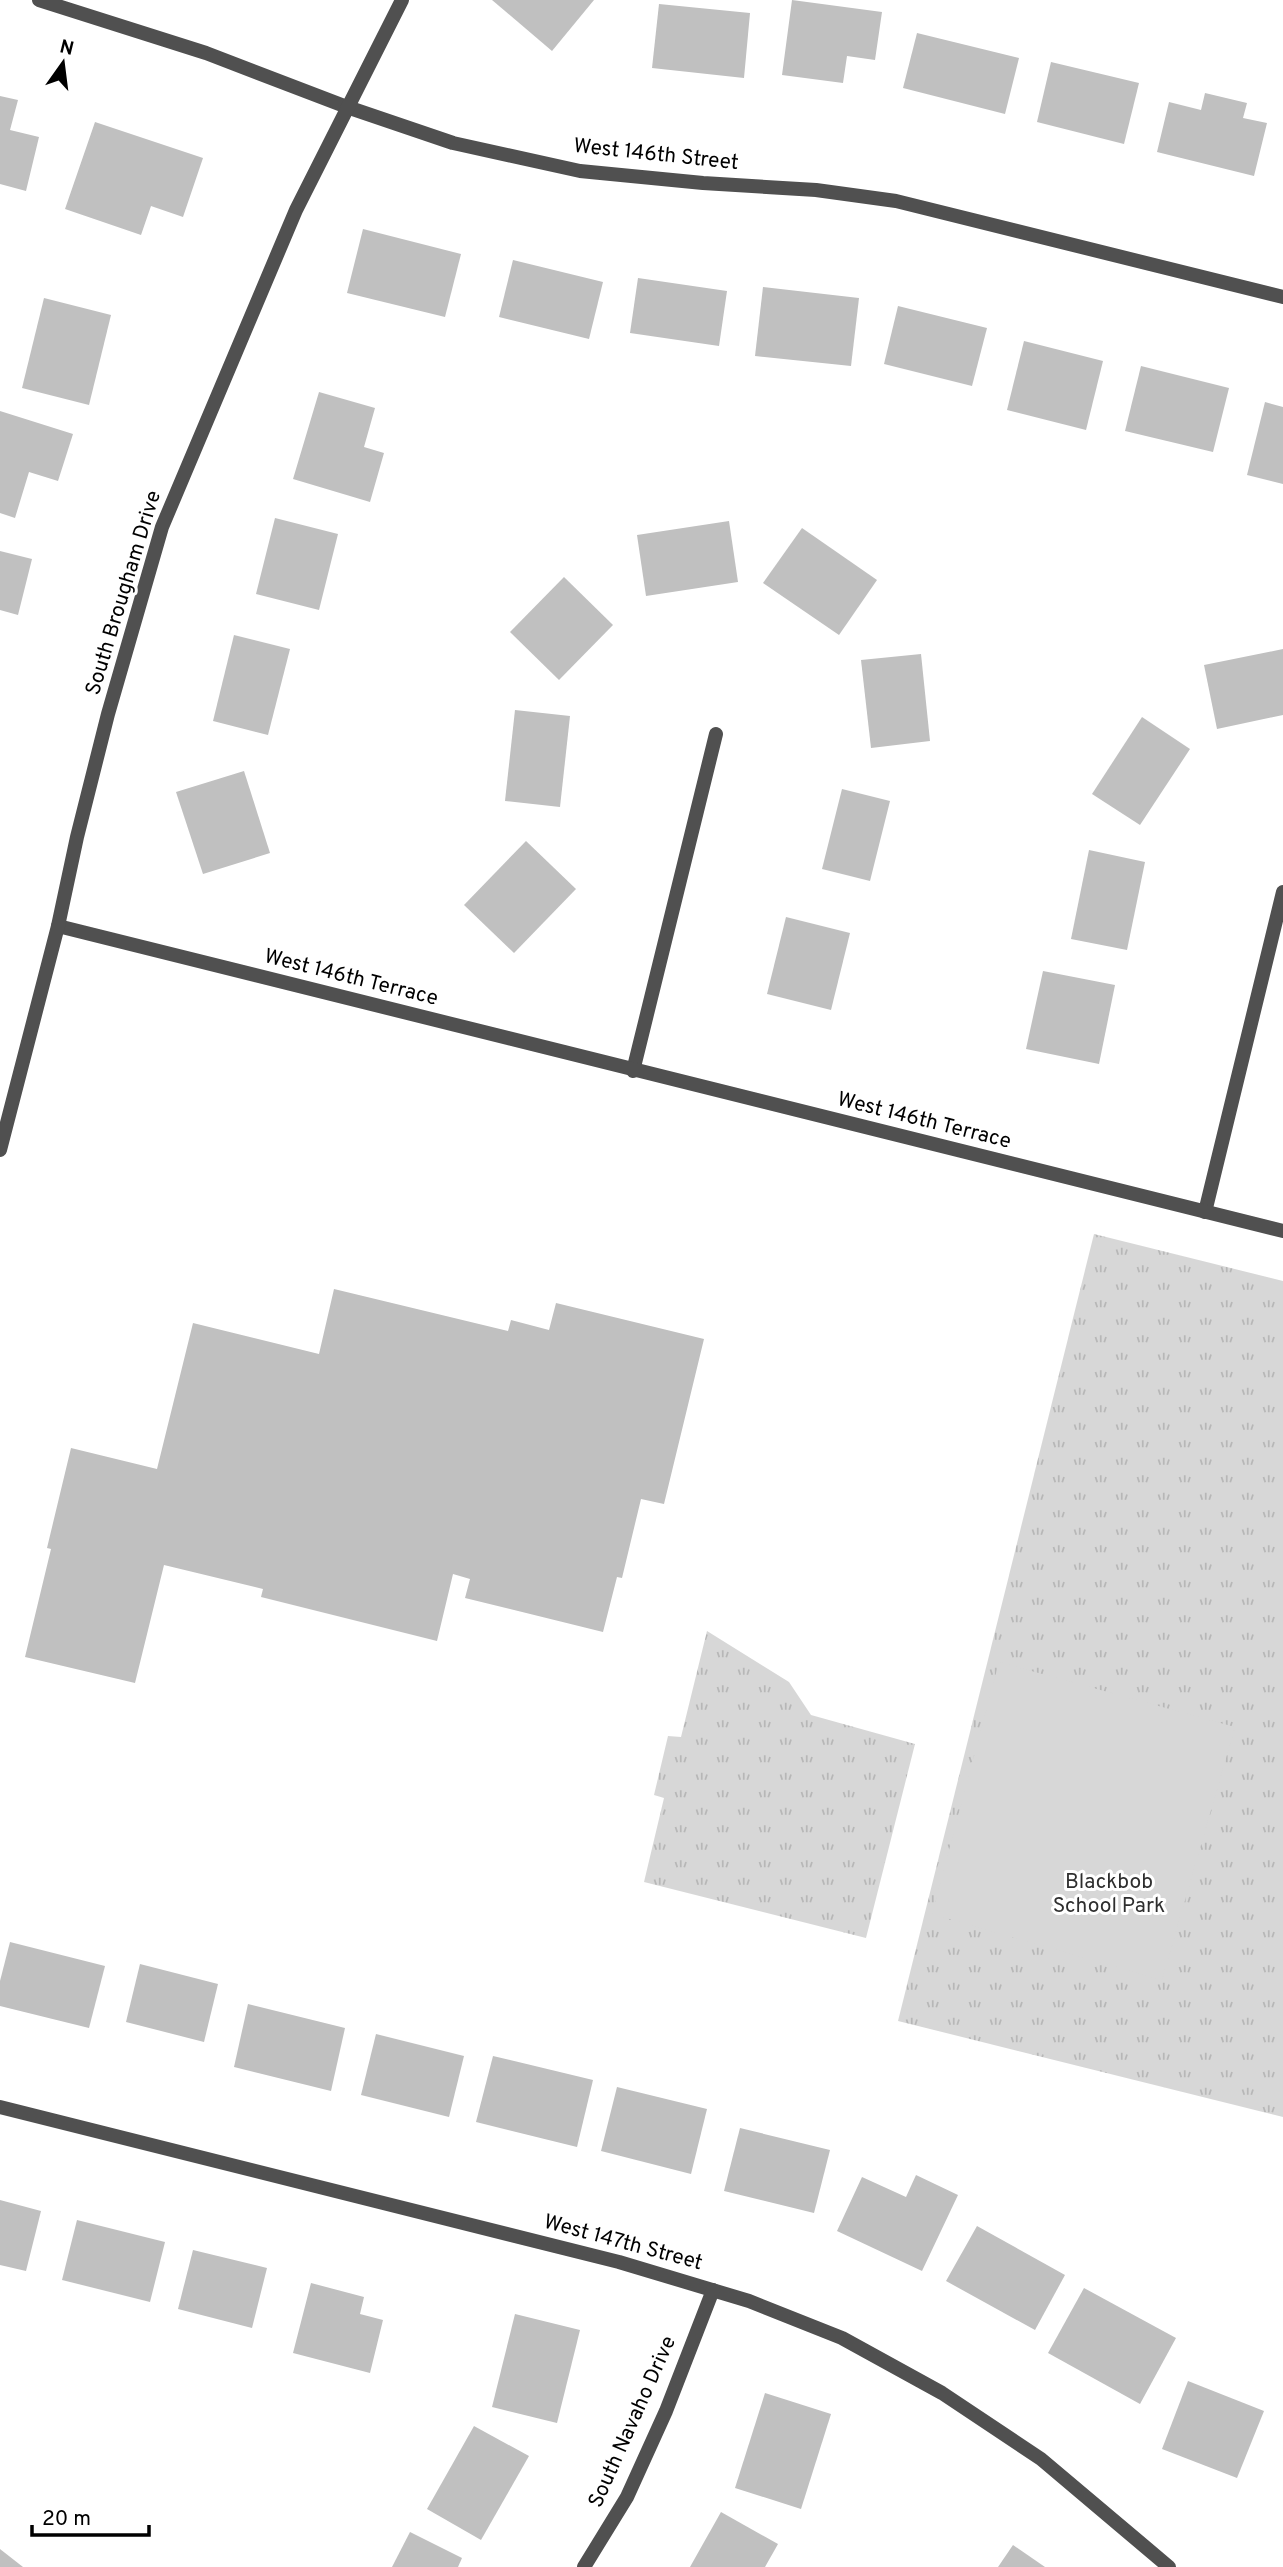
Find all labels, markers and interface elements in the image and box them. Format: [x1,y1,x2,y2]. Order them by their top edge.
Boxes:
north arrow [28,28,98,98]
text: N [57,35,76,62]
street label: West 146th Street [572,133,740,177]
street label: South Brougham Drive [80,487,168,699]
street label: West 146th Terrace [261,943,441,1013]
street label: West 146th Terrace [834,1086,1014,1156]
park label: Blackbob School Park [1053,1869,1165,1920]
street label: West 147th Street [541,2209,705,2277]
street label: South Navaho Drive [583,2332,683,2512]
scale bar [32,2494,149,2538]
text: 20 m [42,2506,91,2533]

